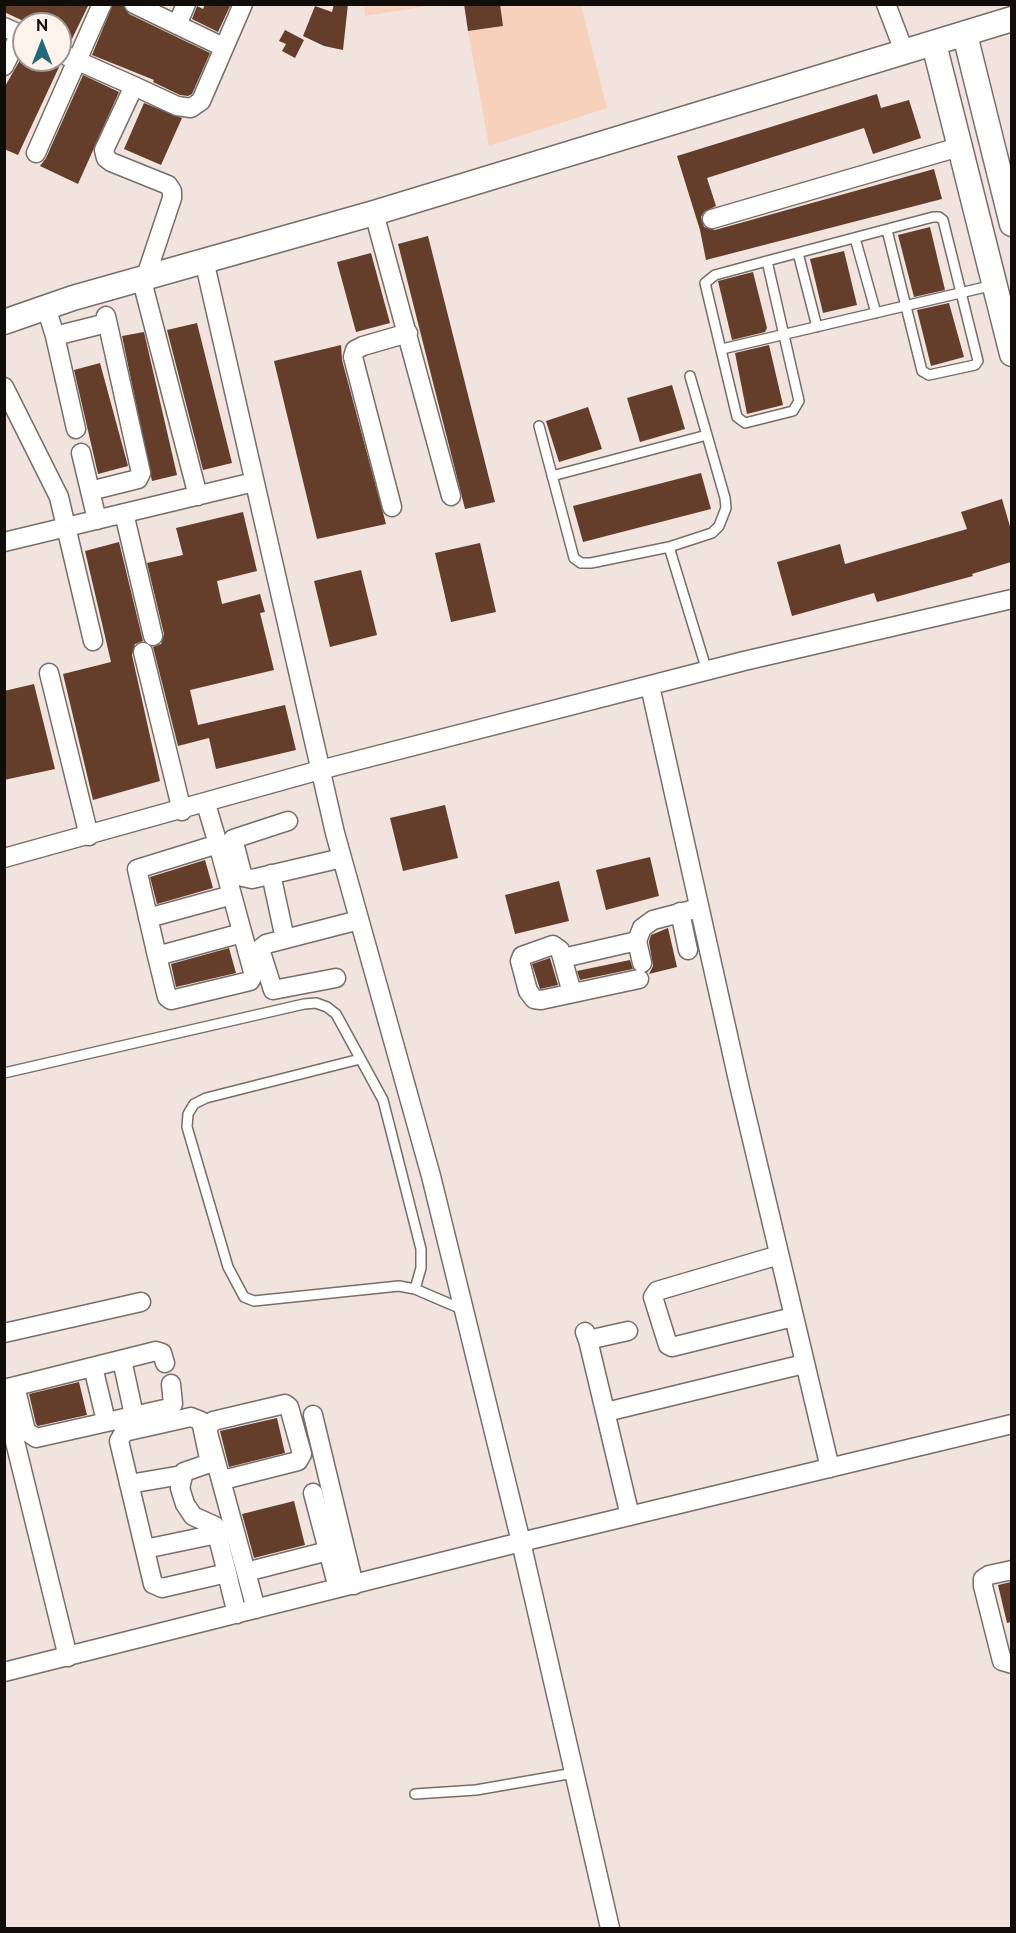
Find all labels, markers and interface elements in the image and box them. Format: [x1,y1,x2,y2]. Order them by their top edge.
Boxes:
north arrow [12,12,72,72]
text: N [36,16,48,35]

